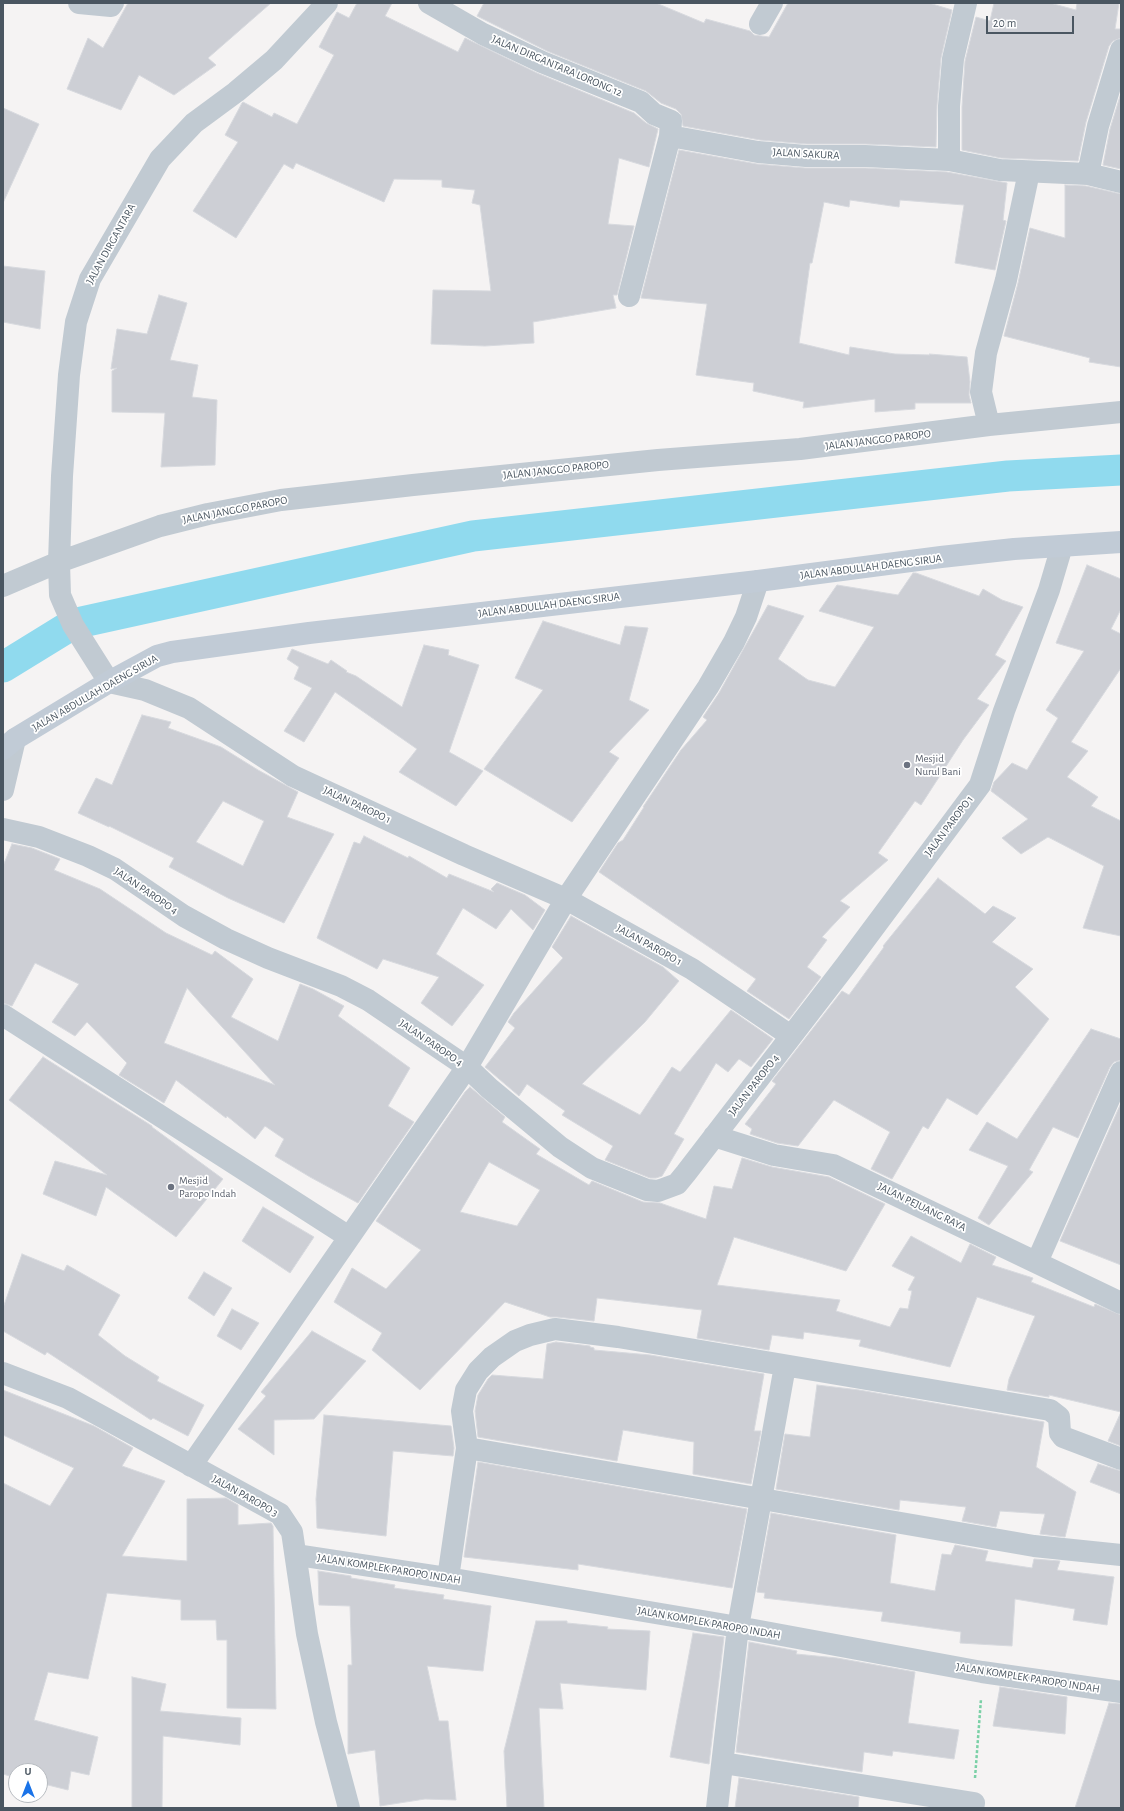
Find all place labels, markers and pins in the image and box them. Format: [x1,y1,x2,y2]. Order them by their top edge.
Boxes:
place label: Mesjid Nurul Bani [915,752,961,778]
marker: Mesjid Nurul Bani [902,760,912,770]
place label: Mesjid Paropo Indah [179,1174,236,1200]
marker: Mesjid Paropo Indah [166,1182,176,1192]

